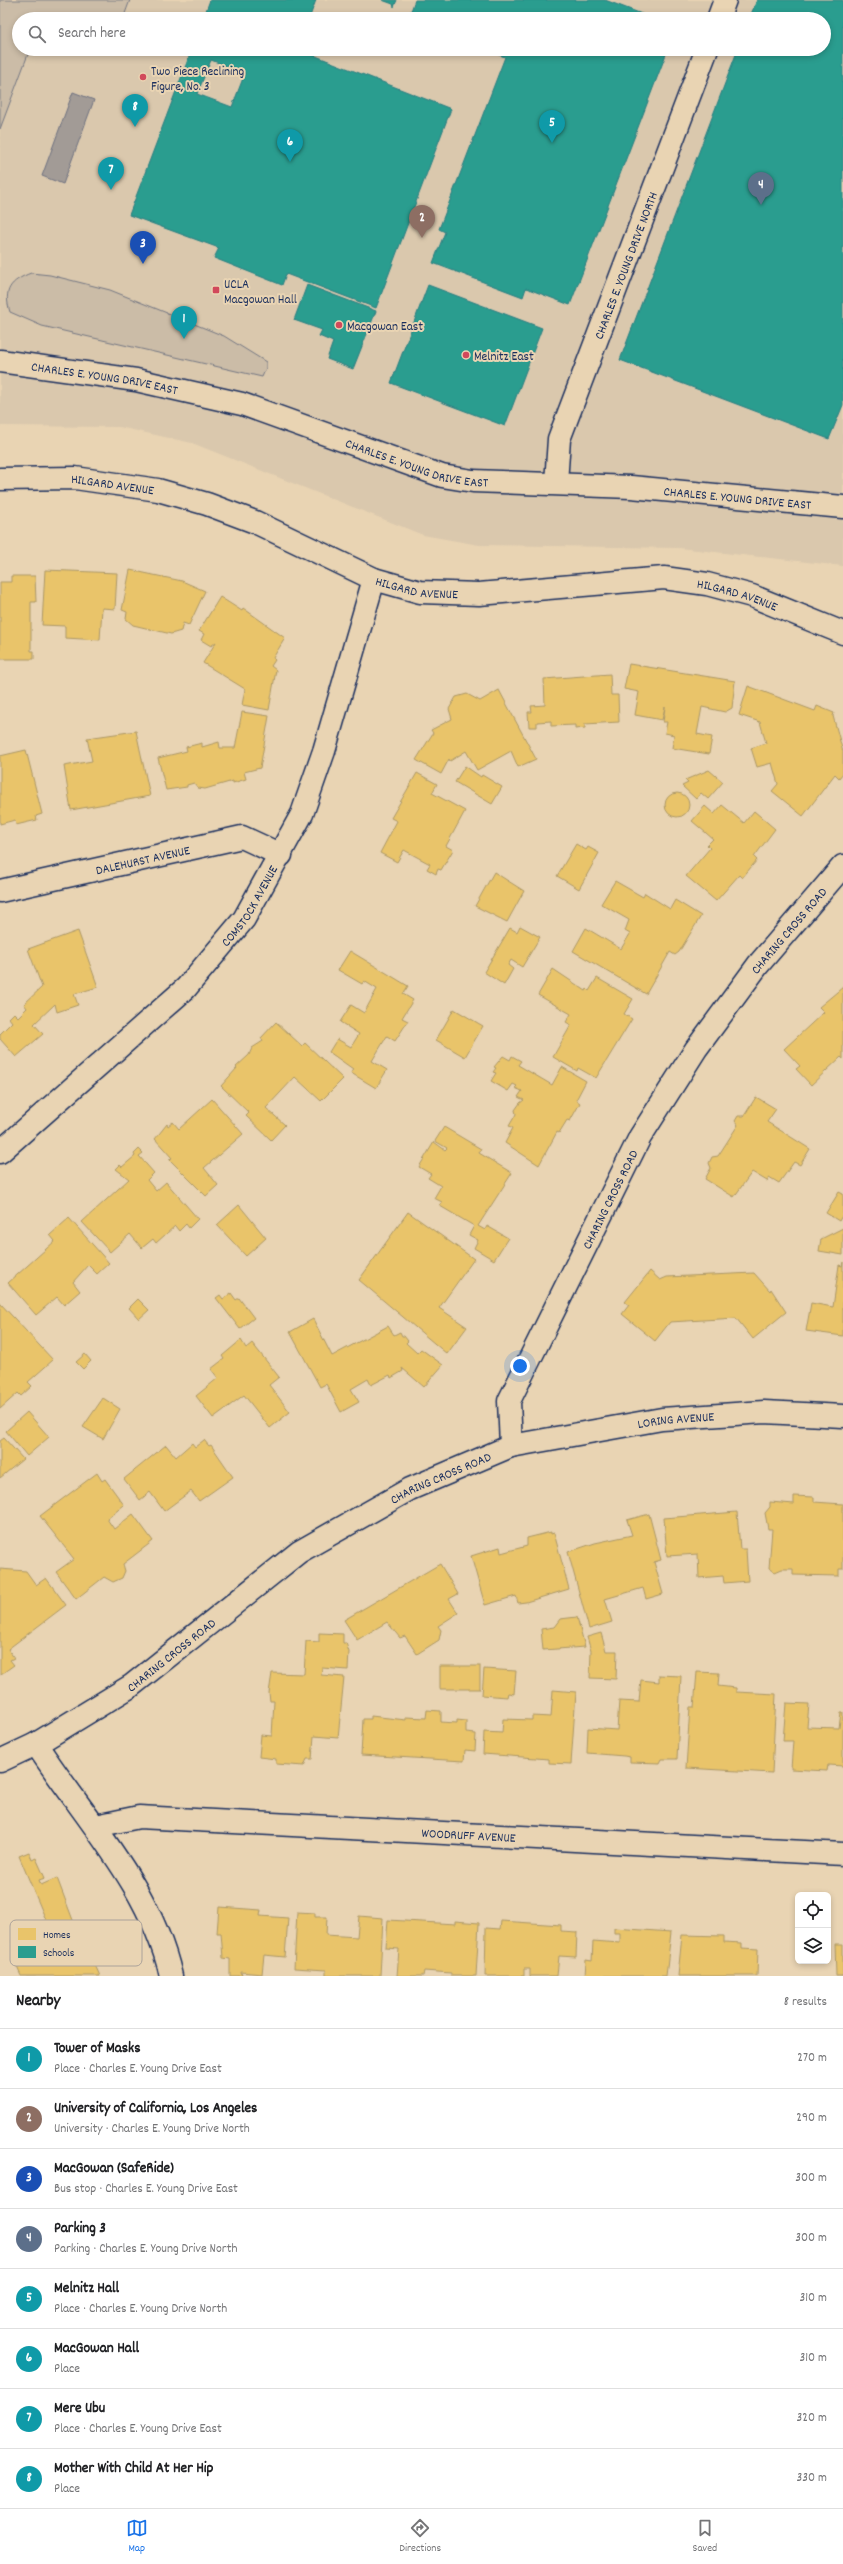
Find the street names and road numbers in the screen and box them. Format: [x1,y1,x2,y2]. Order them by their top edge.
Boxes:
street label: CHARLES E. YOUNG DRIVE NORTH [591,190,664,343]
street label: CHARLES E. YOUNG DRIVE EAST [30,358,179,401]
street label: CHARLES E. YOUNG DRIVE EAST [342,435,488,494]
street label: HILGARD AVENUE [71,471,155,501]
street label: CHARLES E. YOUNG DRIVE EAST [663,483,812,516]
street label: HILGARD AVENUE [373,573,458,605]
street label: HILGARD AVENUE [696,576,780,617]
street label: DALEHURST AVENUE [94,842,192,881]
street label: COMSTOCK AVENUE [218,863,284,952]
street label: CHARING CROSS ROAD [747,884,833,979]
street label: CHARING CROSS ROAD [579,1147,644,1253]
street label: LORING AVENUE [636,1408,715,1435]
street label: CHARING CROSS ROAD [387,1448,495,1510]
street label: CHARING CROSS ROAD [124,1615,221,1698]
street label: WOODRUFF AVENUE [421,1825,516,1849]

